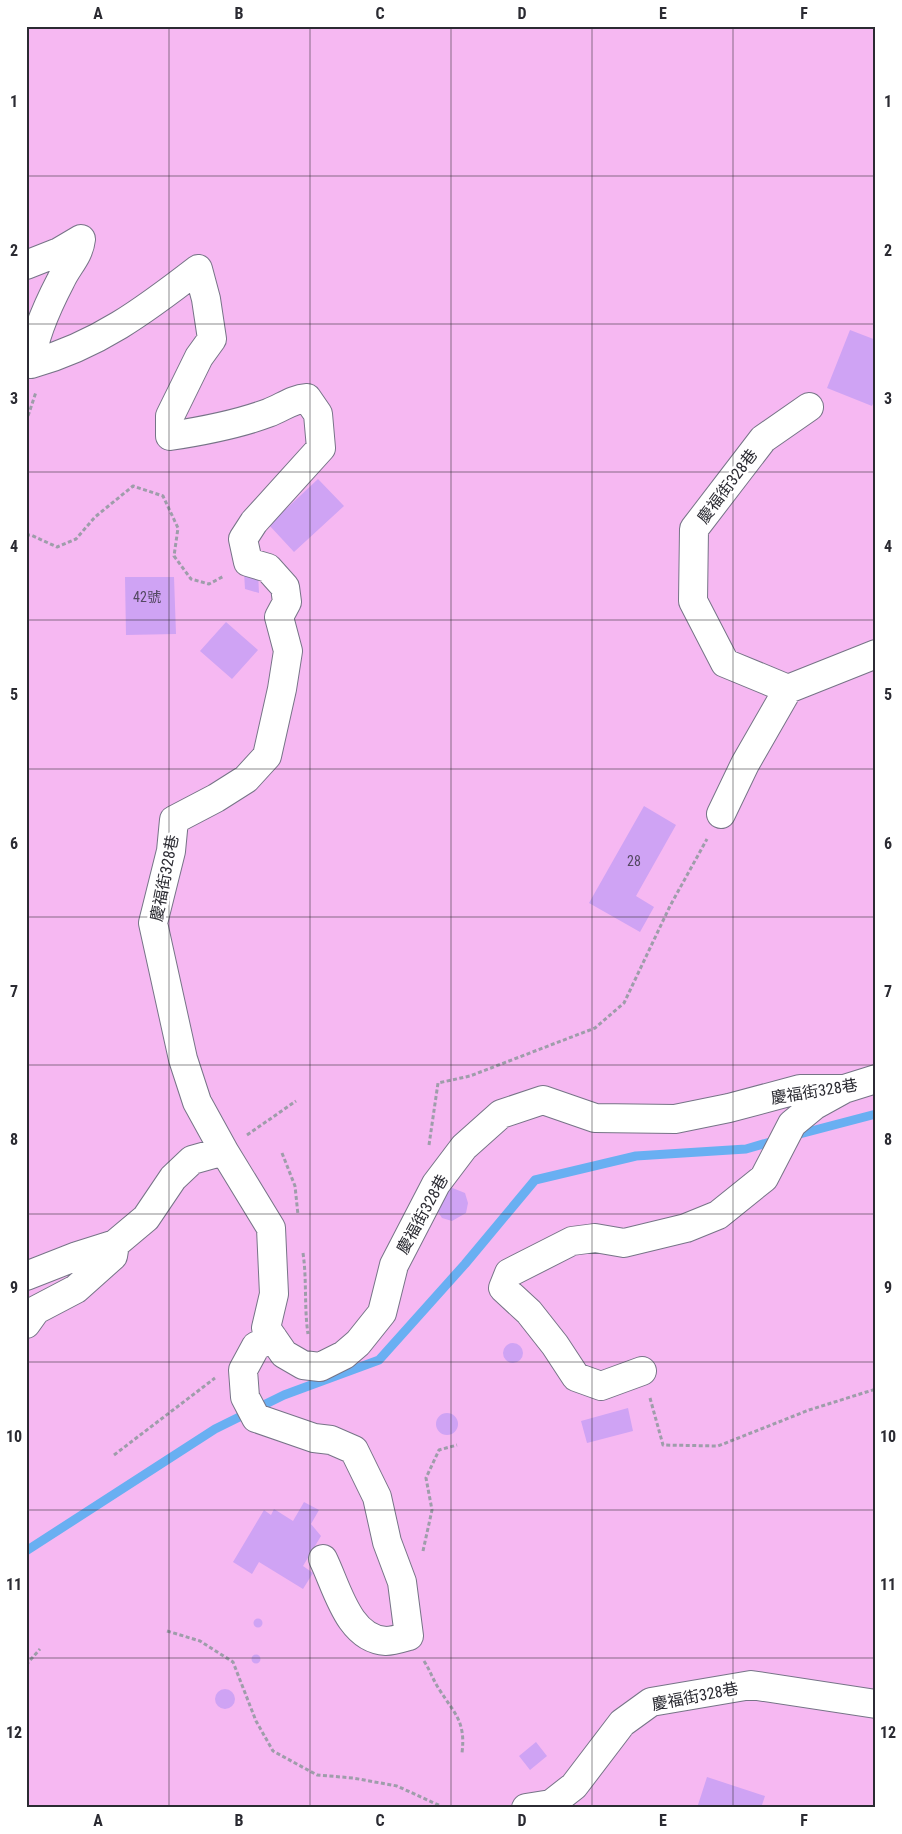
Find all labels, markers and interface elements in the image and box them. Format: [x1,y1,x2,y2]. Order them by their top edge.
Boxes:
text: A [93,4,103,23]
text: B [235,4,244,23]
text: C [375,4,385,23]
text: D [517,4,527,23]
text: E [659,4,667,23]
text: F [800,4,808,23]
text: 1 [10,92,18,111]
text: 1 [884,92,892,111]
text: 2 [10,241,18,260]
text: 2 [884,241,892,260]
text: 3 [10,389,18,408]
text: 3 [884,389,892,408]
street label: 慶福街328巷 [693,446,761,527]
text: 4 [10,537,18,556]
text: 4 [884,537,892,556]
house number: 42號 [133,589,161,605]
text: 5 [10,685,18,704]
text: 5 [884,685,892,704]
street label: 慶福街328巷 [147,833,182,923]
text: 6 [10,834,18,853]
text: 6 [884,834,892,853]
house number: 28 [627,853,641,869]
text: 7 [10,982,18,1001]
text: 7 [884,982,892,1001]
street label: 慶福街328巷 [769,1075,859,1108]
text: 8 [10,1130,18,1149]
text: 8 [884,1130,892,1149]
street label: 慶福街328巷 [393,1171,452,1257]
text: 9 [10,1278,18,1297]
text: 9 [884,1278,892,1297]
text: 10 [6,1427,22,1446]
text: 10 [880,1427,896,1446]
text: 11 [6,1575,22,1594]
text: 11 [880,1575,896,1594]
street label: 慶福街328巷 [650,1679,740,1714]
text: 12 [6,1723,22,1742]
text: 12 [880,1723,896,1742]
text: A [93,1811,103,1830]
text: B [235,1811,244,1830]
text: C [375,1811,385,1830]
text: D [517,1811,527,1830]
text: E [659,1811,667,1830]
text: F [800,1811,808,1830]

